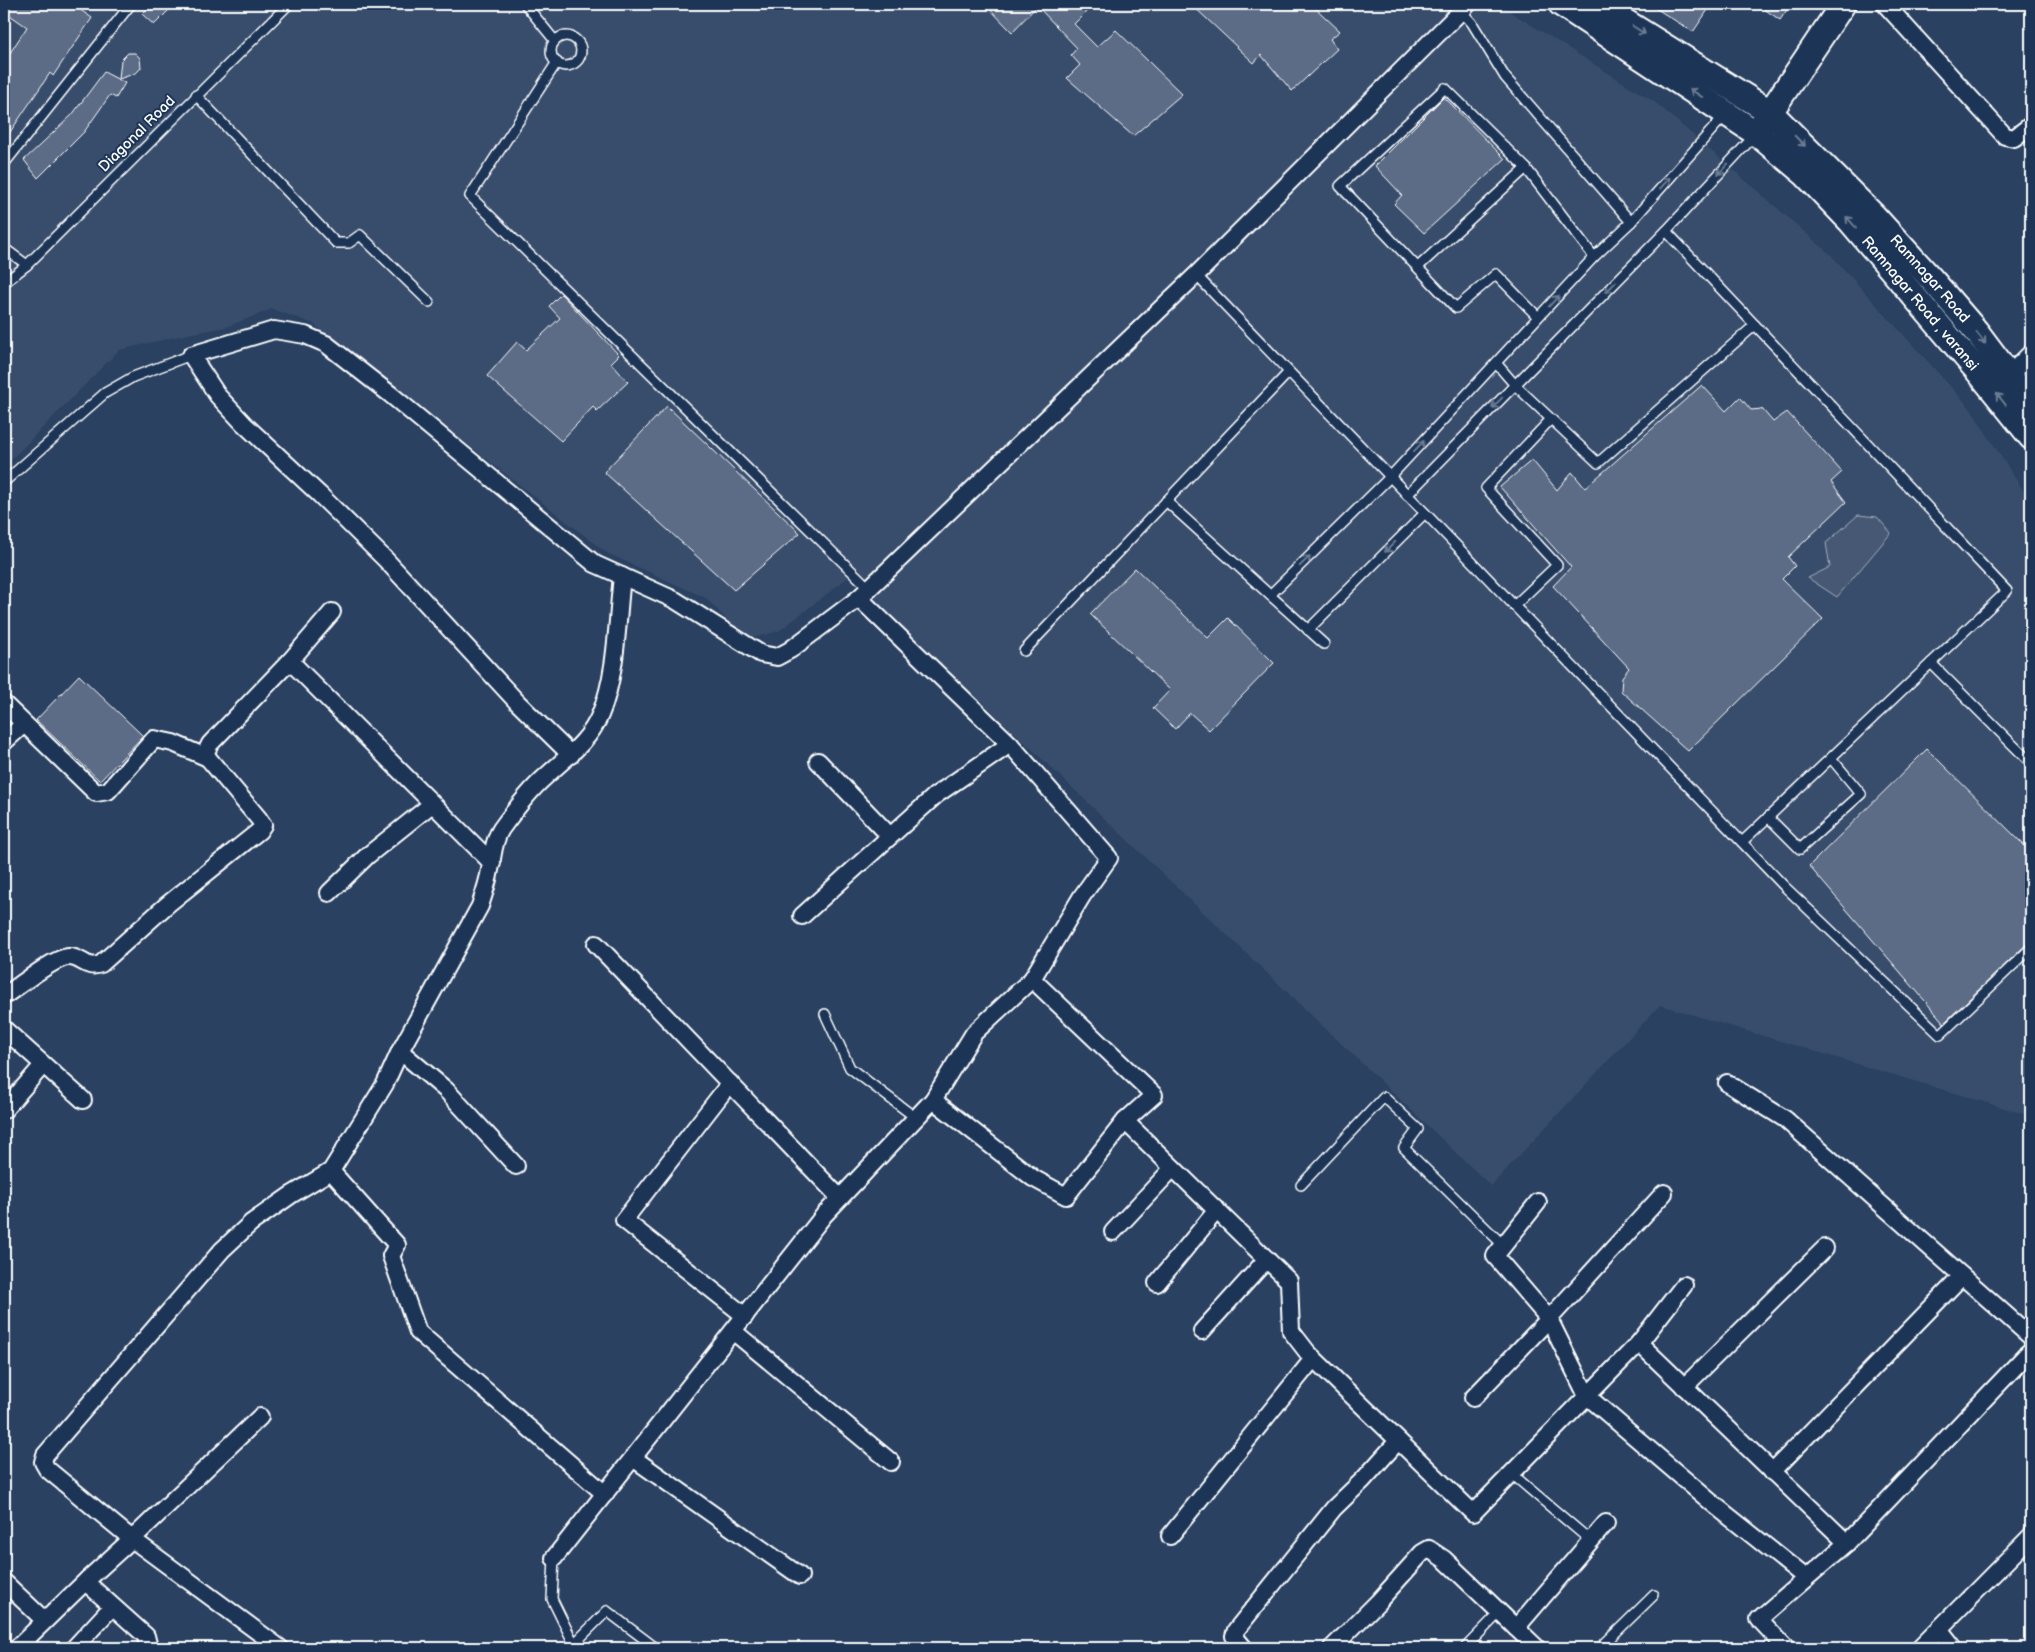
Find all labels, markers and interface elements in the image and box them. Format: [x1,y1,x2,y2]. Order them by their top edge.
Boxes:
one-way arrow [1631,25,1645,35]
one-way arrow [1690,88,1704,98]
street label: Diagonal Road [95,92,179,176]
one-way arrow [1794,135,1806,147]
one-way arrow [1717,163,1729,176]
one-way arrow [1659,177,1671,190]
one-way arrow [1845,215,1857,228]
street label: Ramnagar Road [1886,231,1974,327]
street label: Ramnagar Road , varansi [1858,232,1983,375]
one-way arrow [1605,281,1617,293]
one-way arrow [1548,295,1559,308]
one-way arrow [1976,331,1987,344]
one-way arrow [1995,393,2006,406]
one-way arrow [1491,397,1504,409]
one-way arrow [1413,439,1425,452]
one-way arrow [1384,541,1396,553]
one-way arrow [1298,555,1311,567]

